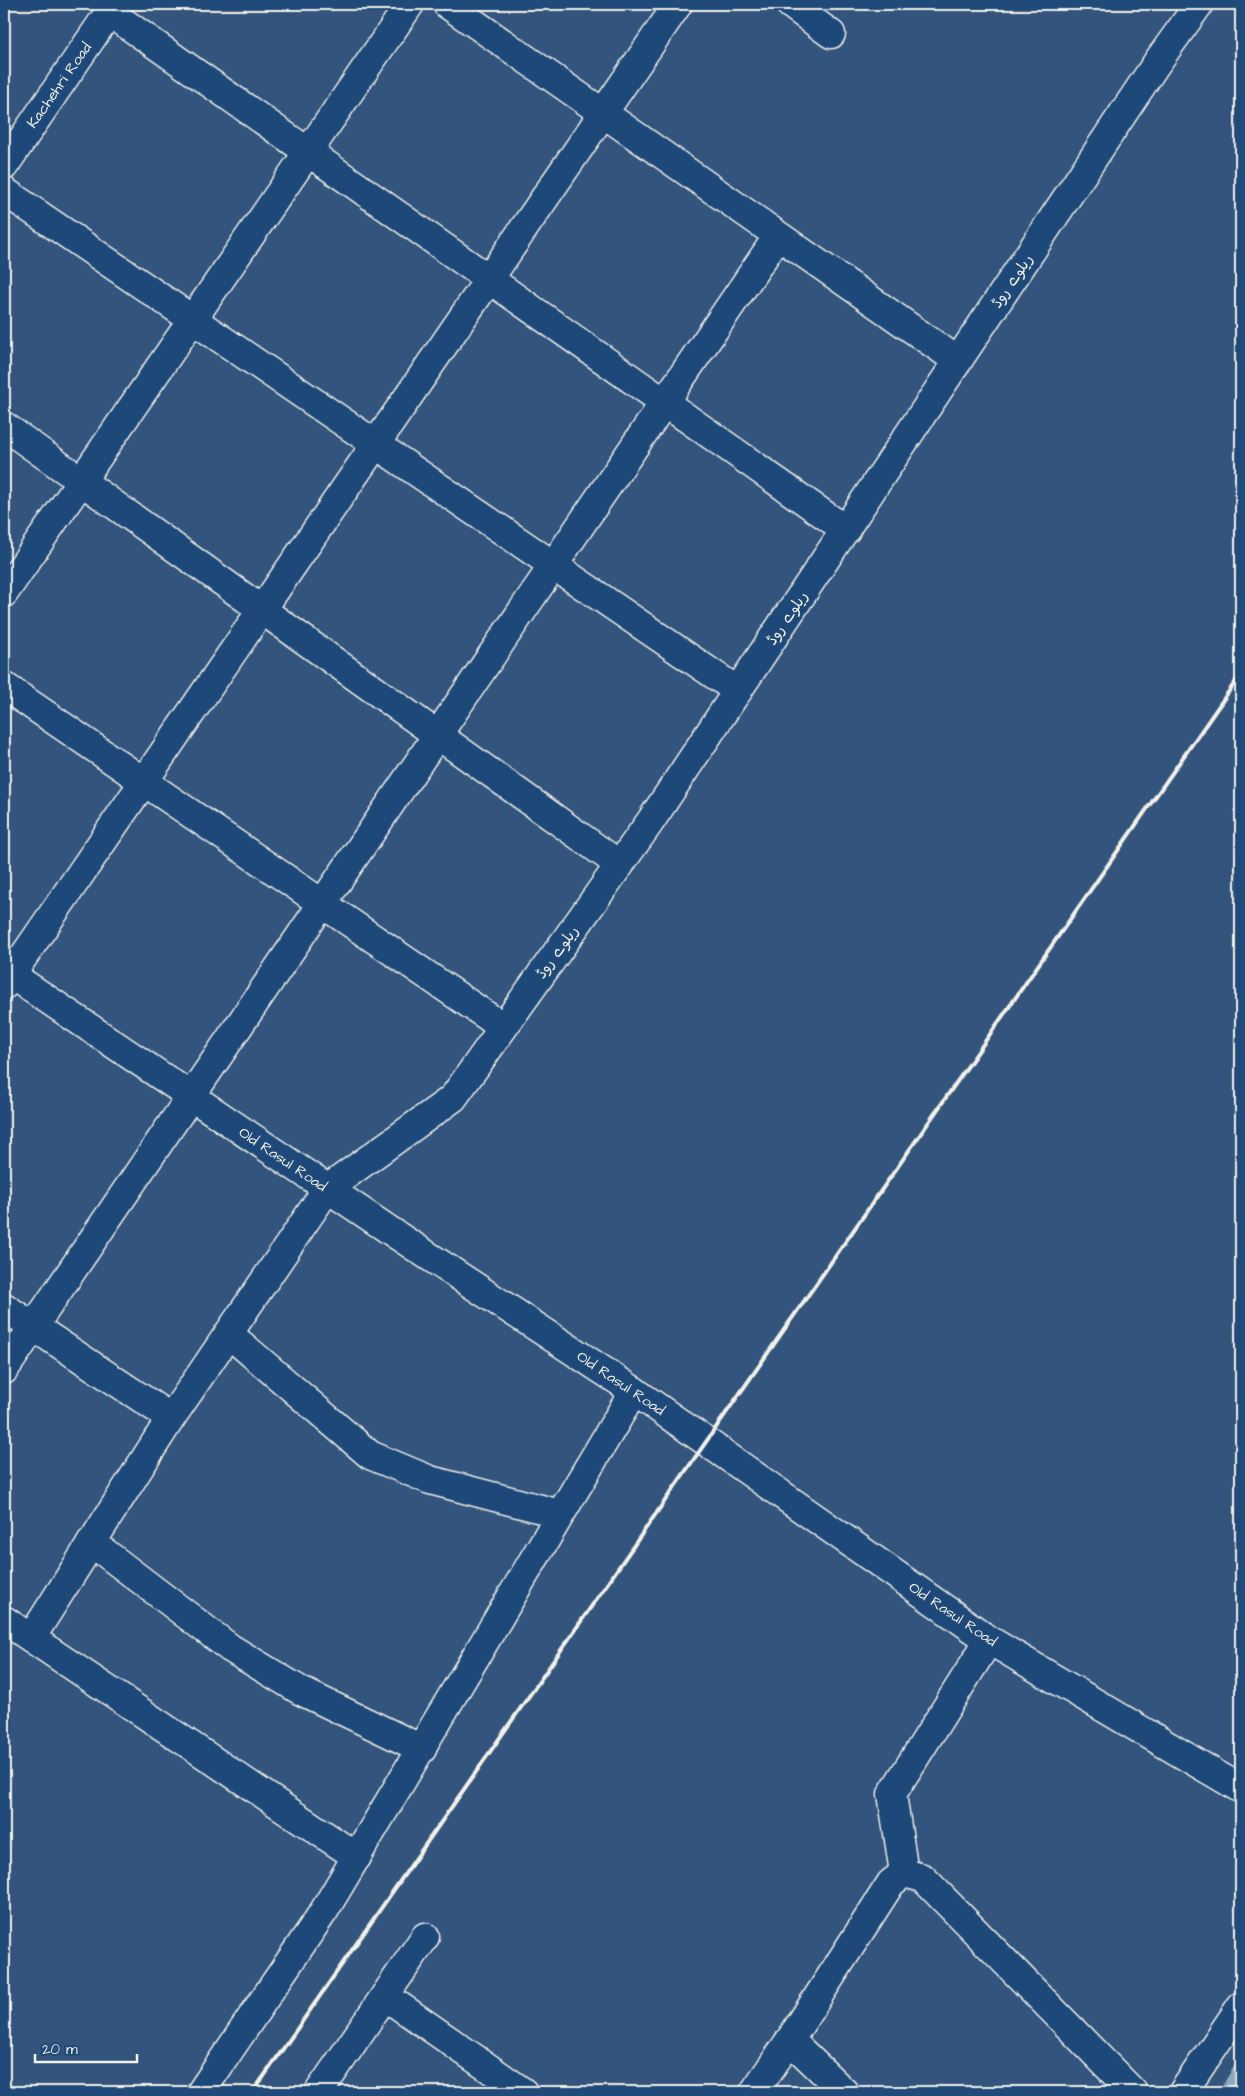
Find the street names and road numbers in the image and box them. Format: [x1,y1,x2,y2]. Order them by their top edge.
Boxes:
street label: Kachehri Road [22,38,97,132]
street label: ریلوے روڈ [987,250,1038,312]
street label: ریلوے روڈ [762,587,813,649]
street label: ریلوے روڈ [531,921,584,983]
street label: Old Rasul Road [234,1122,331,1197]
street label: Old Rasul Road [572,1346,669,1421]
street label: Old Rasul Road [904,1577,1001,1652]

